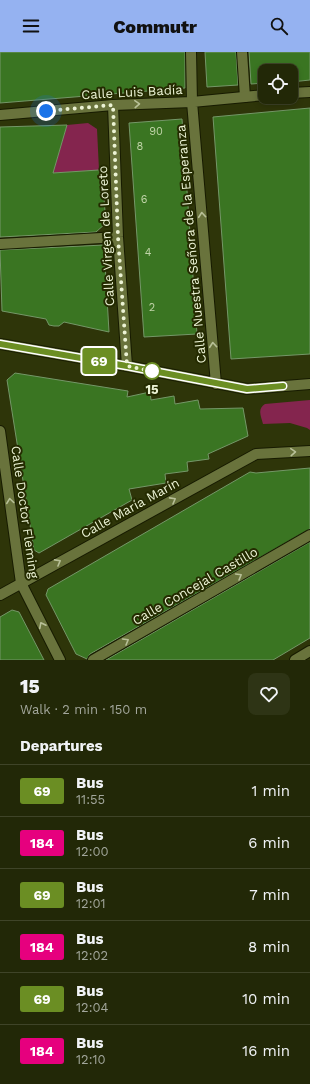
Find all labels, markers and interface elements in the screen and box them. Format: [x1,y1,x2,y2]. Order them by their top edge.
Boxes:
icon: menu [20,15,42,37]
icon: search [268,15,290,37]
text: Commutr [113,16,197,37]
map controls [258,64,298,104]
button: locate [258,64,298,104]
street label: Calle Luis Badía [81,82,184,102]
one-way arrow [134,100,140,109]
your location [36,101,56,121]
street label: Calle Nuestra Señora de la Esperanza [173,123,209,364]
house number: 90 [149,125,163,138]
house number: 8 [137,140,144,153]
street label: Calle Virgen de Loreto [95,165,117,307]
house number: 6 [141,193,148,206]
one-way arrow [197,212,206,218]
house number: 4 [145,246,152,259]
house number: 2 [149,301,155,314]
one-way arrow [208,342,217,348]
line badge: 69 [81,348,117,374]
text: 69 [90,353,108,369]
marker: 15 [143,362,161,380]
place label: 15 [145,382,159,397]
street label: Calle Doctor Fleming [8,445,42,579]
one-way arrow [290,448,296,457]
street label: Calle María Marín [78,475,182,541]
one-way arrow [168,497,176,505]
one-way arrow [6,498,15,504]
street label: Calle Concejal Castillo [130,544,261,628]
one-way arrow [54,559,62,567]
one-way arrow [235,573,242,580]
one-way arrow [40,622,47,629]
one-way arrow [122,638,130,645]
button: heart [248,673,290,715]
text: 15 [20,675,40,698]
text: Walk · 2 min · 150 m [20,702,147,717]
text: Departures [20,737,103,755]
text: Bus [76,774,104,792]
text: 1 min [251,782,290,800]
text: 69 [33,783,51,799]
text: 11:55 [76,792,105,807]
text: Bus [76,826,104,844]
text: 6 min [248,834,290,852]
text: 184 [30,835,54,851]
text: 12:00 [76,844,109,859]
text: Bus [76,878,104,896]
text: 7 min [249,886,290,904]
text: 69 [33,887,51,903]
text: 12:01 [76,896,106,911]
text: Bus [76,930,104,948]
text: 8 min [248,938,290,956]
text: 184 [30,939,54,955]
text: 12:02 [76,948,108,963]
text: Bus [76,982,104,1000]
text: 10 min [242,990,290,1008]
text: 69 [33,991,51,1007]
text: 12:04 [76,1000,109,1015]
text: Bus [76,1034,104,1052]
text: 16 min [242,1042,290,1060]
text: 184 [30,1043,54,1059]
text: 12:10 [76,1052,106,1067]

